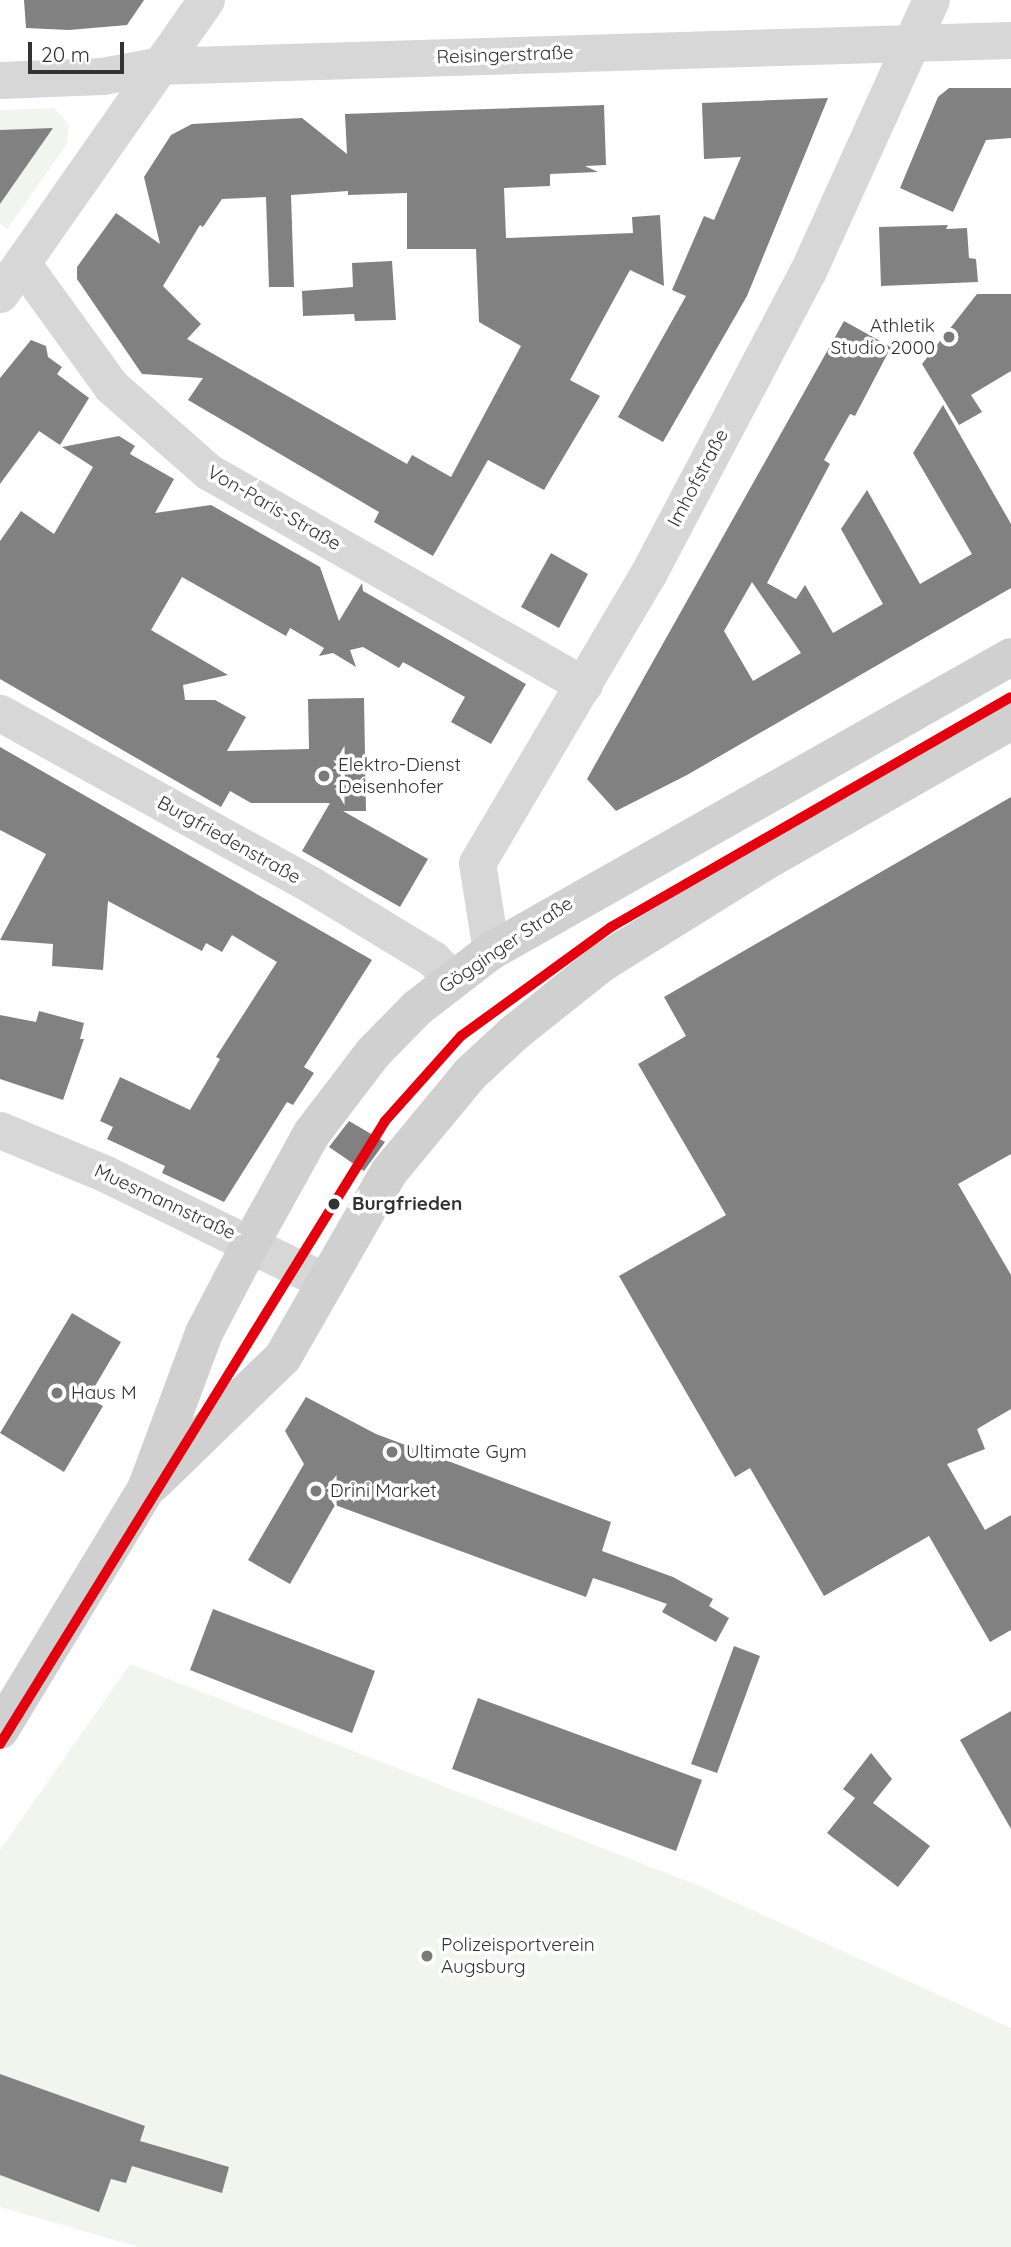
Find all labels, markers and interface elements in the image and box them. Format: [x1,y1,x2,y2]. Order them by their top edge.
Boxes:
scale bar [32,28,128,72]
text: 20 m [41,41,90,67]
street label: Reisingerstraße [436,41,574,69]
place label: Athletik Studio 2000 [830,315,935,359]
marker: Athletik Studio 2000 [941,329,957,345]
street label: Imhofstraße [663,425,733,531]
street label: Von-Paris-Straße [203,461,345,555]
place label: Elektro-Dienst Deisenhofer [338,754,461,798]
marker: Elektro-Dienst Deisenhofer [316,768,332,784]
street label: Burgfriedenstraße [153,791,305,889]
street label: Gögginger Straße [435,892,577,998]
street label: Muesmannstraße [91,1159,239,1245]
marker: Burgfrieden [322,1192,346,1216]
place label: Burgfrieden [352,1193,462,1215]
place label: Haus M [71,1382,137,1404]
marker: Haus M [49,1385,65,1401]
place label: Ultimate Gym [406,1441,527,1463]
marker: Ultimate Gym [384,1444,400,1460]
place label: Drini Market [330,1480,437,1502]
marker: Drini Market [308,1483,324,1499]
place label: Polizeisportverein Augsburg [441,1934,595,1978]
marker: Polizeisportverein Augsburg [419,1948,435,1964]

